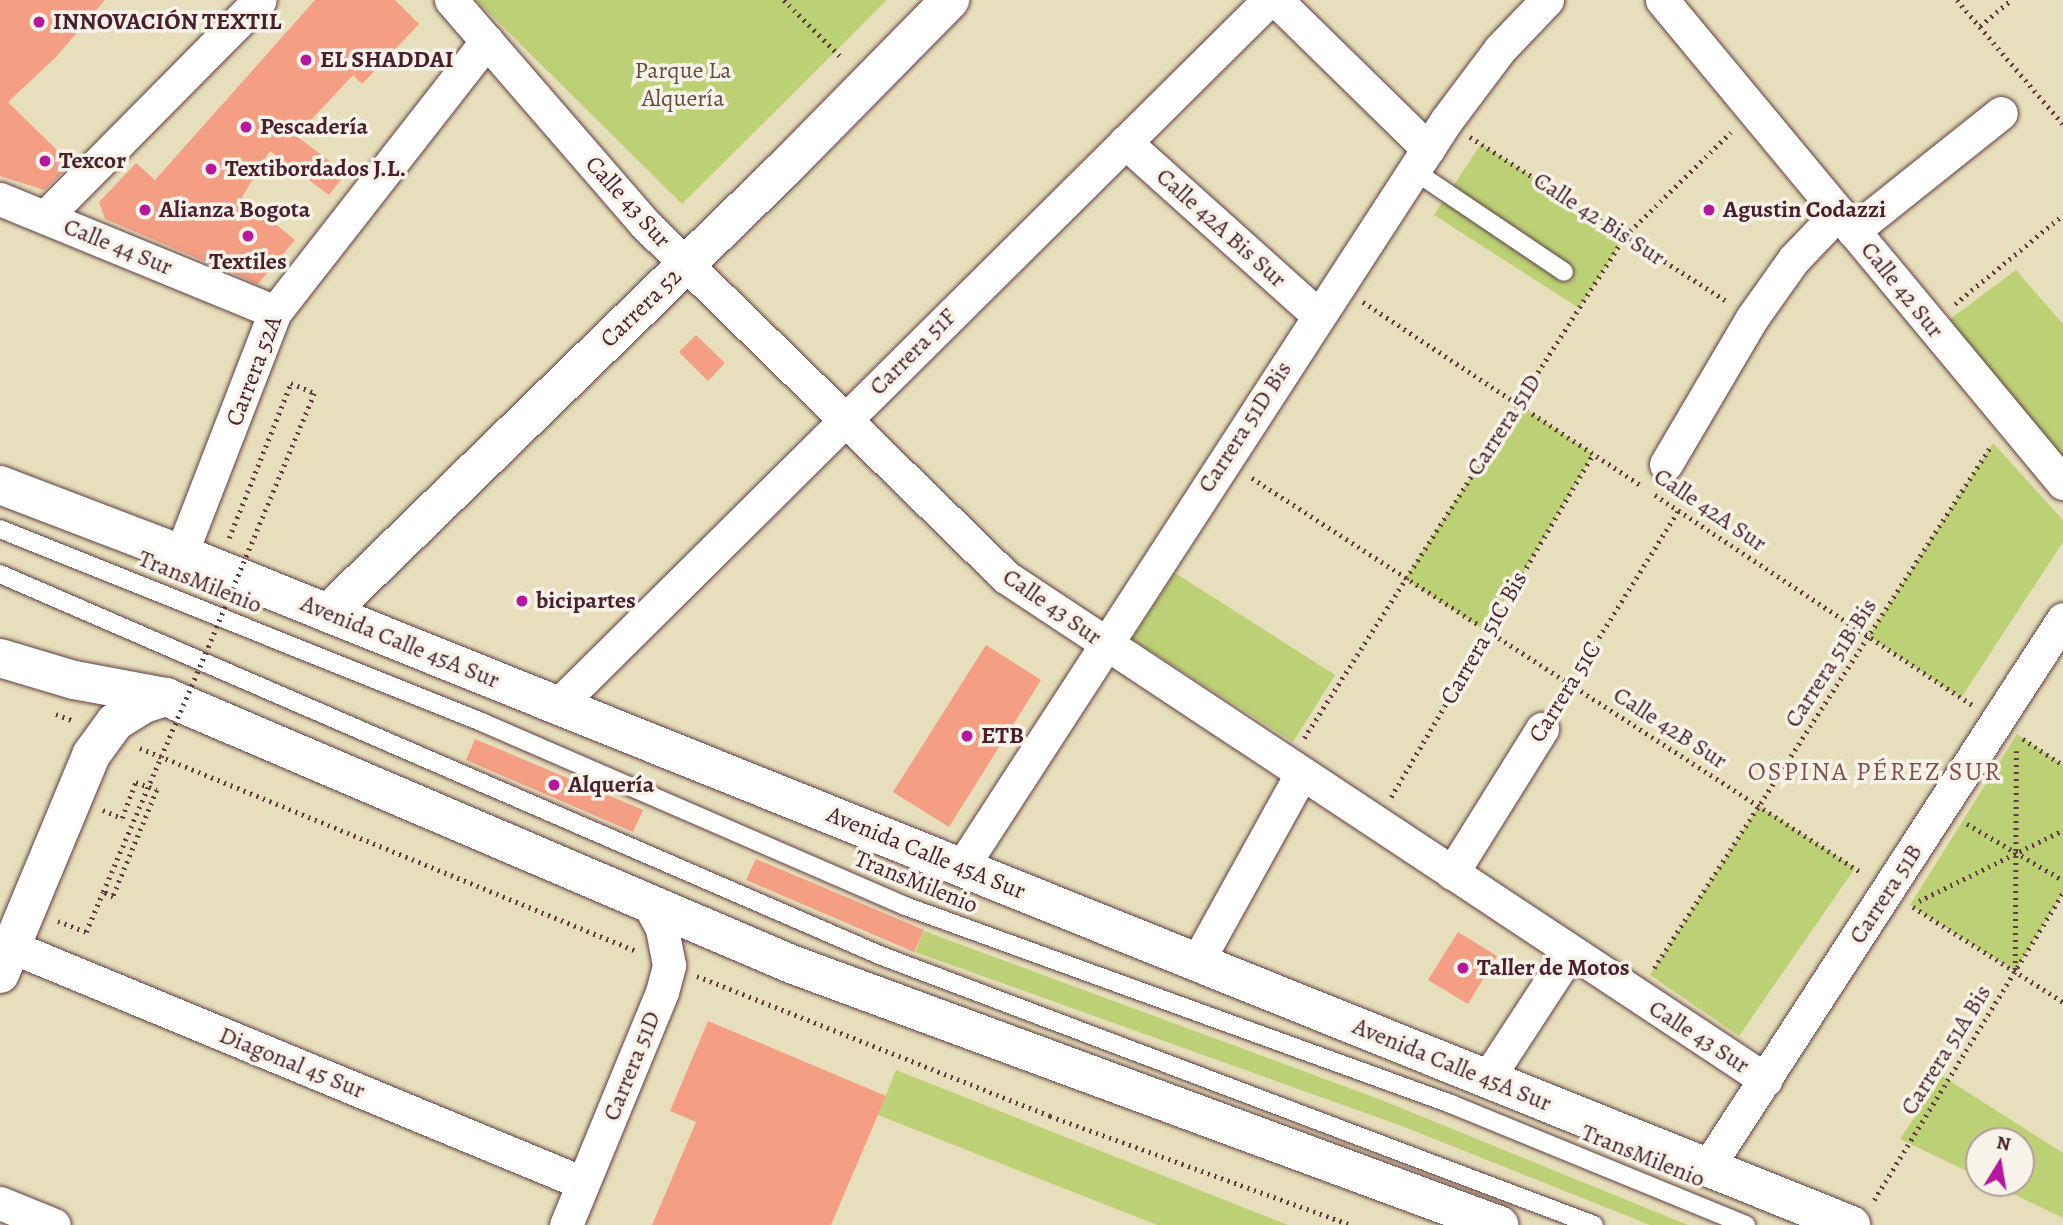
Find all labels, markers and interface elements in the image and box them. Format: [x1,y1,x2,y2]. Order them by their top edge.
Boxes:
place label: INNOVACIÓN TEXTIL [53,8,281,36]
marker: INNOVACIÓN TEXTIL [31,14,47,30]
place label: EL SHADDAI [320,46,453,74]
marker: EL SHADDAI [298,52,314,68]
park label: Parque La Alquería [634,57,732,113]
place label: Pescadería [260,113,368,141]
marker: Pescadería [238,119,254,135]
place label: Texcor [59,147,126,175]
street label: Calle 43 Sur [579,150,677,254]
marker: Texcor [37,153,53,169]
place label: Textibordados J.L. [225,155,406,183]
marker: Textibordados J.L. [203,161,219,177]
street label: Calle 42A Bis Sur [1150,162,1292,294]
street label: Calle 42 Bis Sur [1528,166,1670,272]
place label: Alianza Bogota [159,196,310,224]
place label: Agustin Codazzi [1723,196,1886,224]
marker: Alianza Bogota [137,202,153,218]
marker: Agustin Codazzi [1701,202,1717,218]
street label: Calle 44 Sur [59,212,177,282]
marker: Textiles [240,228,256,244]
street label: Calle 42 Sur [1855,236,1949,344]
place label: Textiles [209,248,287,276]
street label: Carrera 52 [594,262,688,354]
street label: Carrera 51F [864,303,962,401]
street label: Carrera 52A [220,312,288,430]
street label: Carrera 51D Bis [1192,356,1298,498]
street label: Carrera 51D [1460,369,1548,481]
street label: Calle 42A Sur [1648,462,1772,558]
street label: TransMilenio [134,544,266,620]
street label: Calle 43 Sur [997,563,1107,651]
street label: Carrera 51C Bis [1434,566,1534,710]
place label: bicipartes [536,587,636,615]
street label: Avenida Calle 45A Sur [297,589,503,695]
marker: bicipartes [514,593,530,609]
street label: Carrera 51B Bis [1779,593,1883,733]
street label: Carrera 51C [1523,636,1607,748]
street label: Calle 42B Sur [1608,681,1732,775]
place label: ETB [981,722,1024,750]
marker: ETB [959,728,975,744]
district label: OSPINA PÉREZ SUR [1750,756,2000,788]
place label: Alquería [568,771,654,799]
marker: Alquería [546,777,562,793]
street label: Avenida Calle 45A Sur [823,800,1029,906]
street label: Carrera 51B [1843,839,1929,949]
street label: TransMilenio [850,844,982,920]
place label: Taller de Motos [1477,954,1630,982]
marker: Taller de Motos [1455,960,1471,976]
street label: Carrera 51A Bis [1895,980,1997,1120]
street label: Calle 43 Sur [1643,994,1755,1080]
street label: Carrera 51D [597,1007,667,1125]
street label: Avenida Calle 45A Sur [1349,1012,1555,1118]
street label: Diagonal 45 Sur [215,1021,369,1105]
street label: TransMilenio [1577,1118,1709,1194]
north arrow [1965,1127,2035,1197]
text: N [1994,1129,2013,1157]

